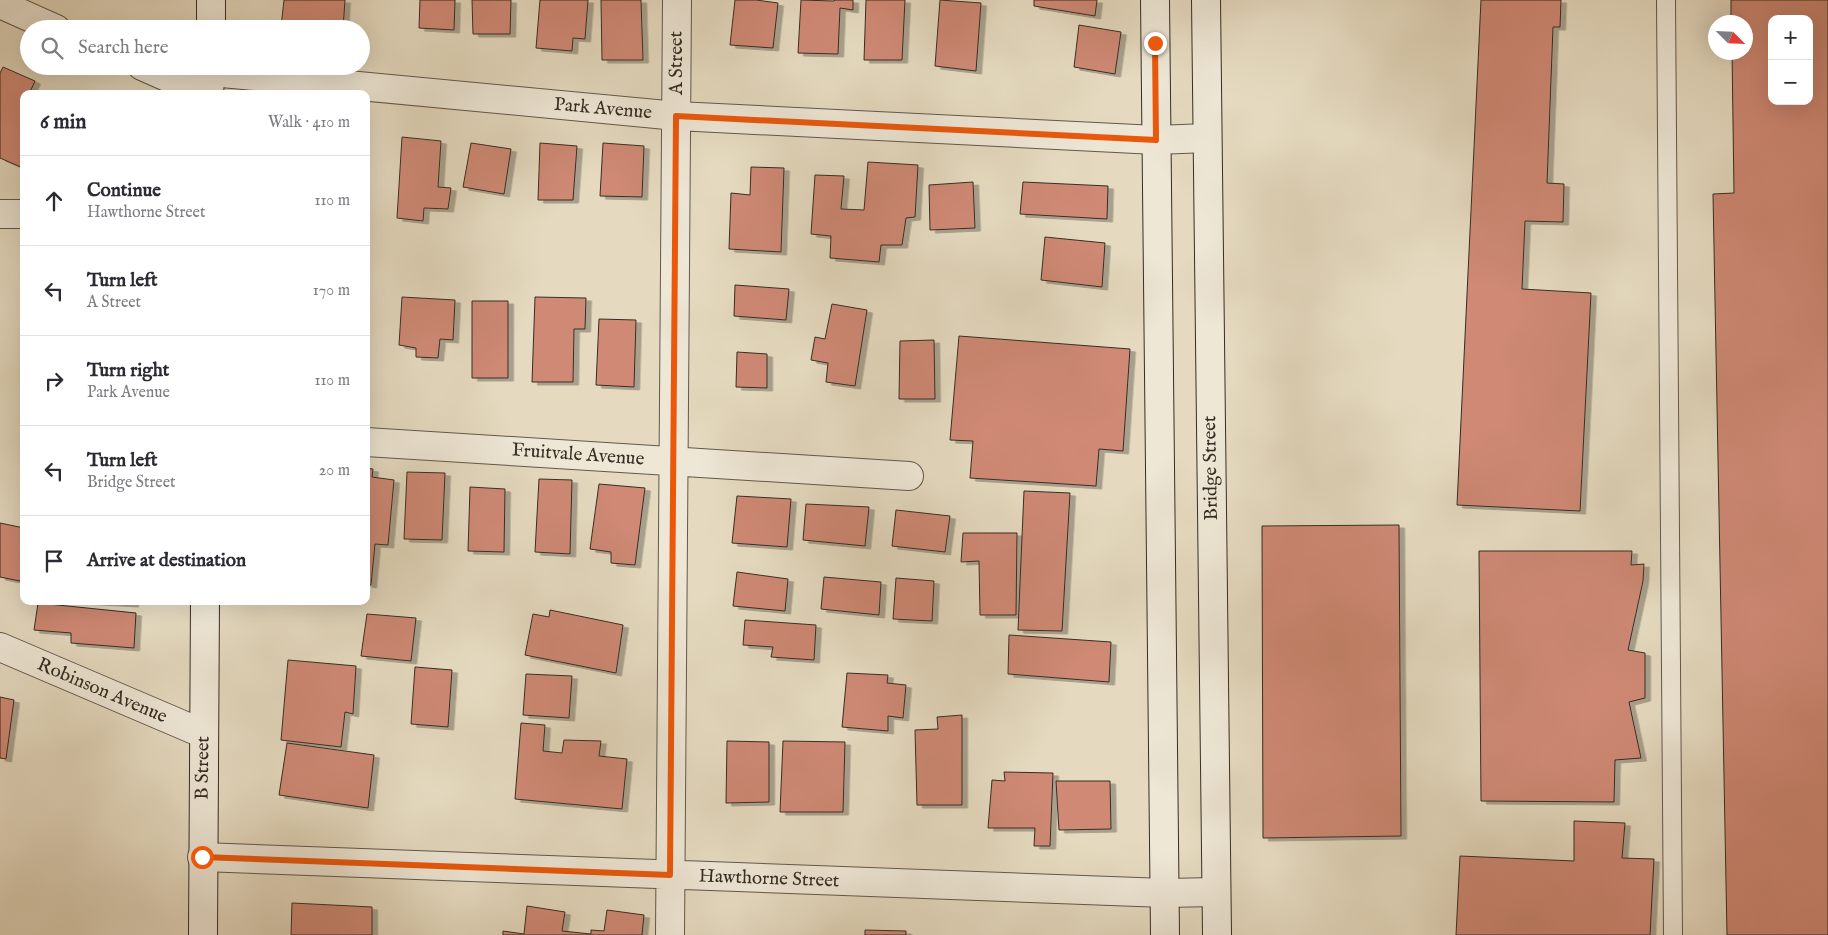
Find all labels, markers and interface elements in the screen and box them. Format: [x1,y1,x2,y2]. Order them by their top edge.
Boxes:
north arrow [1708,15,1753,60]
map controls [1768,15,1813,105]
button: + [1768,15,1813,60]
search box [20,20,370,75]
street label: A Street [665,30,689,96]
route end [1144,32,1167,55]
icon: search [38,34,66,62]
text: Search here [78,36,169,60]
button: − [1768,60,1813,105]
street label: Park Avenue [553,93,653,125]
text: 6 min [40,109,86,136]
text: Walk · 410 m [268,113,350,133]
text: Continue [87,179,161,203]
icon: ahead [40,187,68,215]
text: 110 m [314,191,350,211]
text: Hawthorne Street [87,203,205,223]
text: Turn left [87,269,158,293]
icon: left [40,277,68,305]
text: 170 m [313,281,350,301]
text: A Street [87,293,141,313]
text: Turn right [87,359,169,383]
icon: right [40,367,68,395]
text: 110 m [314,371,350,391]
text: Park Avenue [87,383,170,403]
street label: Bridge Street [1198,415,1224,521]
street label: Fruitvale Avenue [511,438,645,472]
text: Turn left [87,449,158,473]
icon: left [40,457,68,485]
text: 20 m [319,461,350,481]
text: Bridge Street [87,473,175,493]
icon: arrive [40,547,68,575]
text: Arrive at destination [87,549,246,573]
street label: Robinson Avenue [33,653,171,729]
street label: B Street [190,735,216,800]
route start [191,846,214,869]
street label: Hawthorne Street [698,865,840,893]

